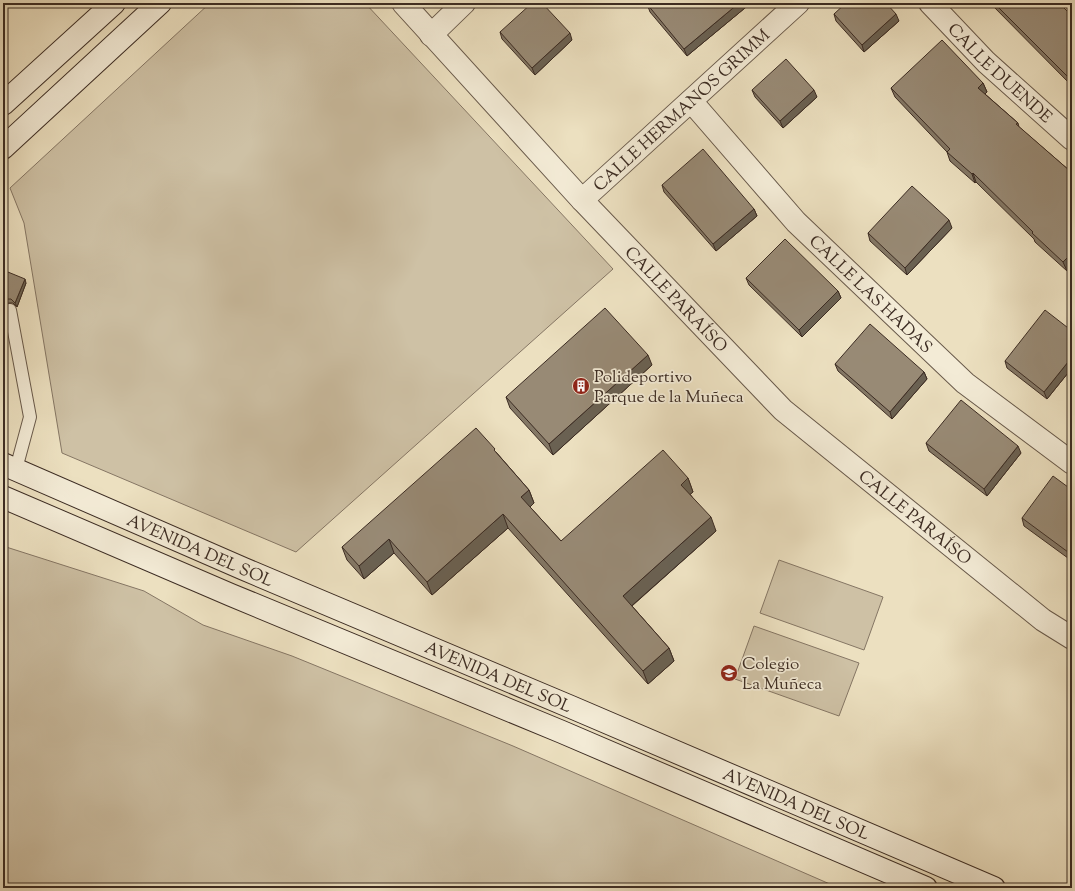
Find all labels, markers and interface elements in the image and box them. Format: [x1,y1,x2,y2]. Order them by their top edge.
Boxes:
street label: CALLE DUENDE [941,19,1057,130]
street label: CALLE HERMANOS GRIMM [589,24,776,198]
street label: CALLE LAS HADAS [803,230,937,360]
street label: CALLE PARAÍSO [618,242,732,359]
place label: Polideportivo Parque de la Muñeca [594,366,744,410]
building icon: Polideportivo Parque de la Muñeca [571,376,591,396]
street label: CALLE PARAÍSO [852,465,976,572]
street label: AVENIDA DEL SOL [122,509,276,594]
street label: AVENIDA DEL SOL [421,637,575,720]
place label: Colegio La Muñeca [742,653,822,697]
school or university icon: Colegio La Muñeca [719,663,739,683]
street label: AVENIDA DEL SOL [719,763,873,847]

